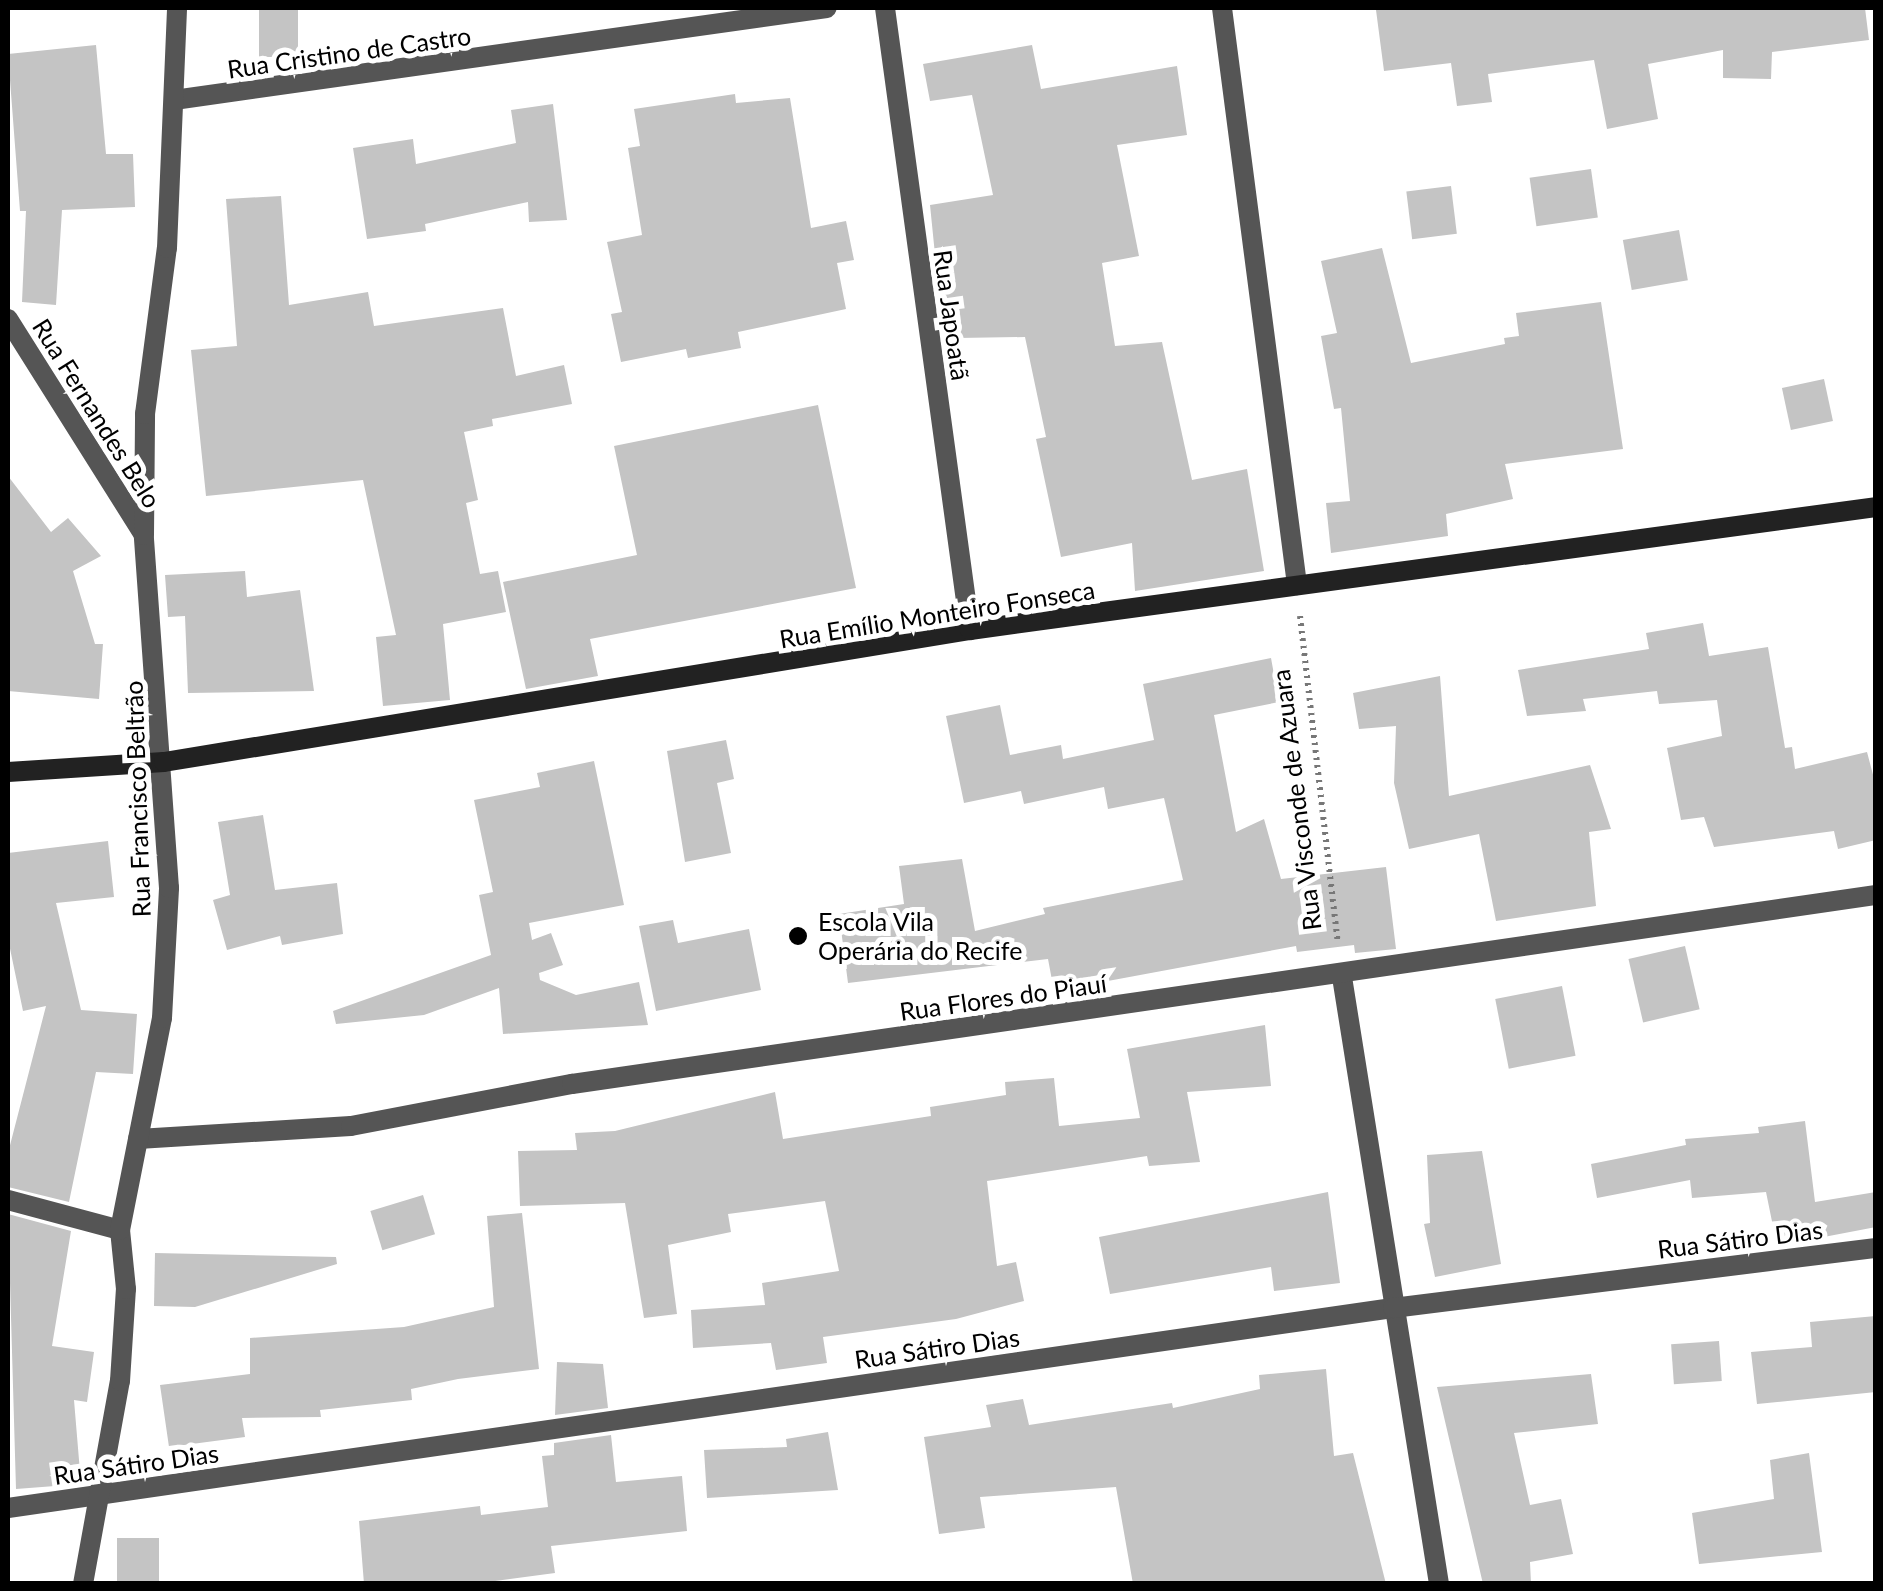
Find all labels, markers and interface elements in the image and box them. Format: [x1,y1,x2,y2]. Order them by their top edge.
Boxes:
street label: Rua Cristino de Castro [225,20,473,84]
street label: Rua Japoatã [928,247,976,383]
street label: Rua Fernandes Belo [27,313,167,513]
street label: Rua Emílio Monteiro Fonseca [777,574,1097,654]
street label: Rua Visconde de Azuara [1265,667,1327,933]
street label: Rua Francisco Beltrão [118,680,156,918]
place label: Escola Vila Operária do Recife [818,907,1022,966]
marker: Escola Vila Operária do Recife [787,925,809,947]
street label: Rua Flores do Piauí [898,968,1108,1026]
street label: Rua Sátiro Dias [1656,1214,1824,1264]
street label: Rua Sátiro Dias [853,1322,1021,1374]
street label: Rua Sátiro Dias [52,1438,220,1490]

